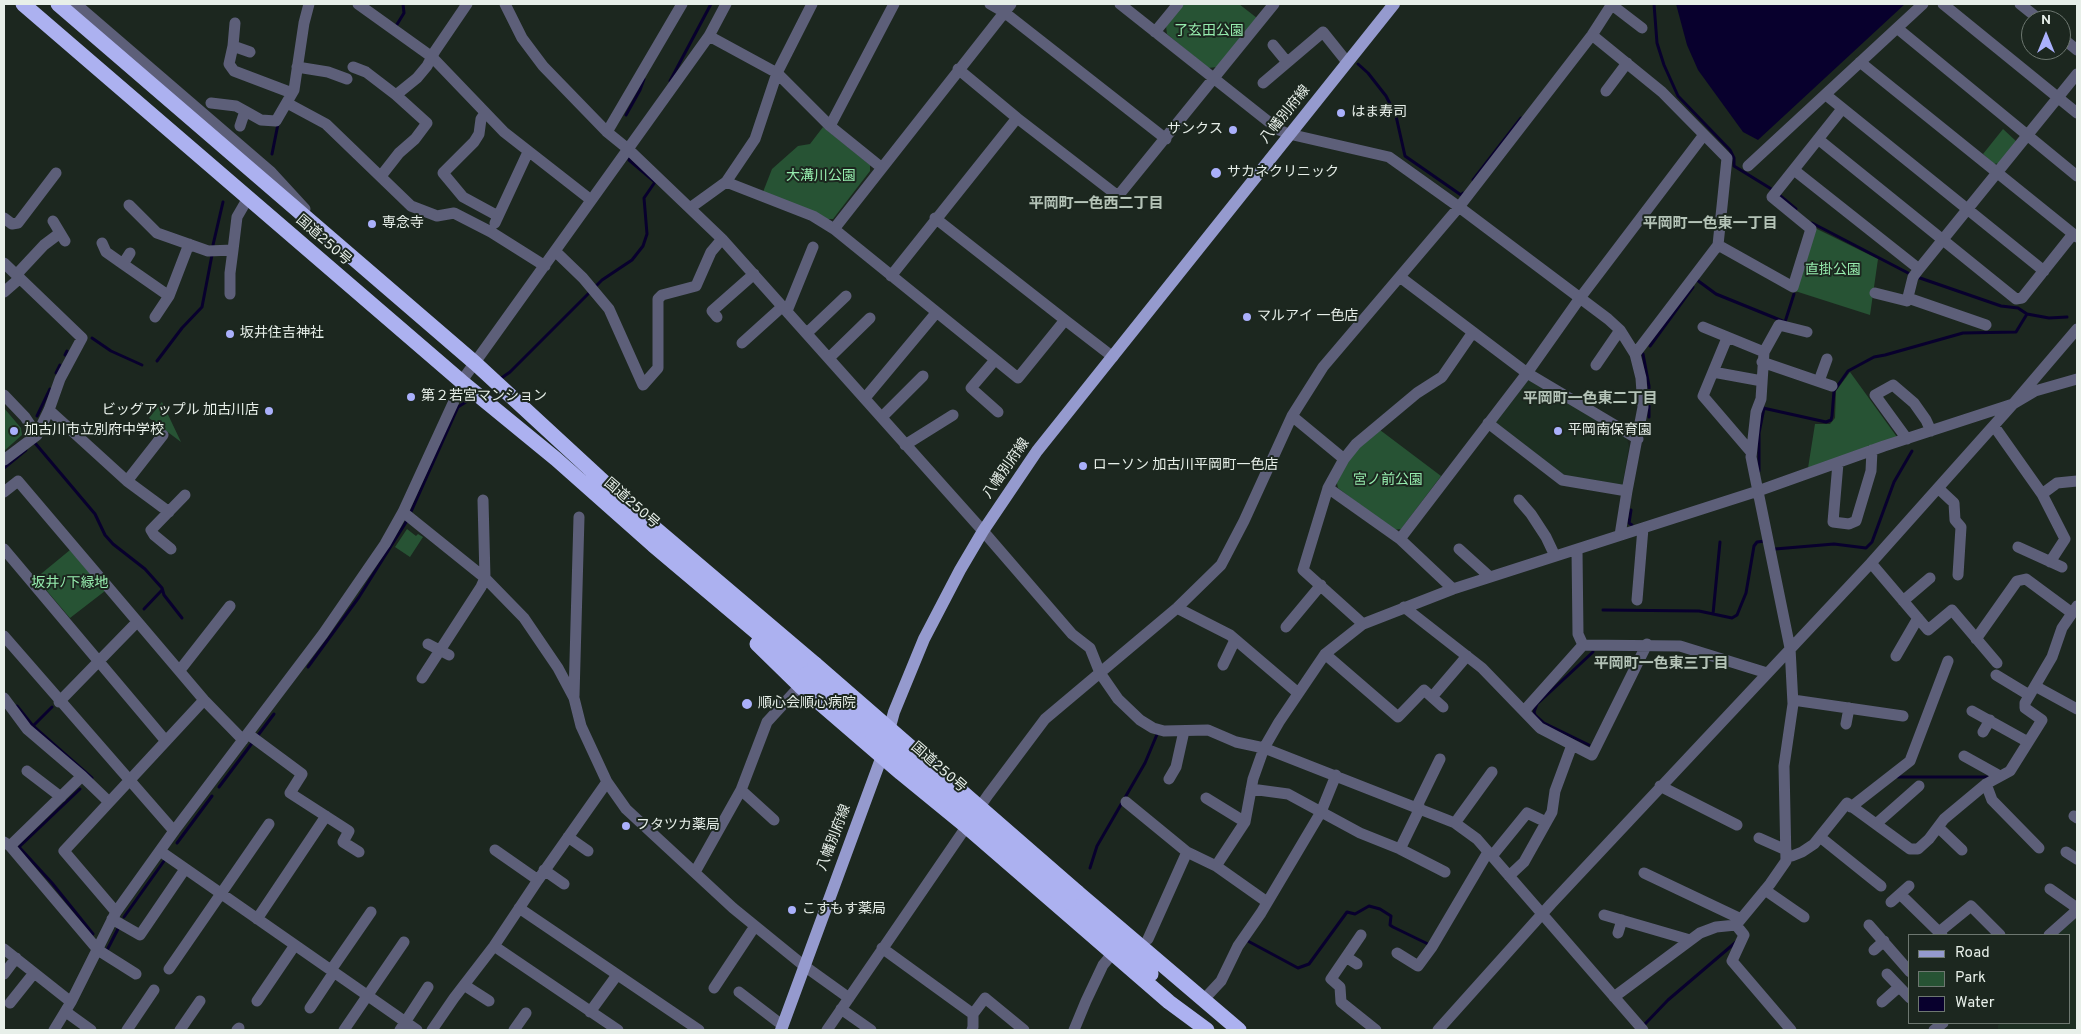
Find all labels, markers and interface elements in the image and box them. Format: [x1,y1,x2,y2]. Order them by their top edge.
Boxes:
north arrow [2021,10,2071,60]
text: N [2041,12,2051,29]
park label: 了玄田公園 [1174,24,1244,40]
street label: 八幡別府線 [1257,83,1315,147]
place label: はま寿司 [1351,105,1407,121]
marker: はま寿司 [1335,107,1347,119]
place label: サンクス [1167,122,1223,138]
marker: サンクス [1227,124,1239,136]
place label: サカネクリニック [1227,165,1339,181]
marker: サカネクリニック [1209,166,1223,180]
park label: 大溝川公園 [786,169,856,185]
district label: 平岡町一色西二丁目 [1029,196,1163,214]
street label: 国道250号 [292,212,354,270]
place label: 専念寺 [382,216,424,232]
district label: 平岡町一色東一丁目 [1643,216,1777,234]
marker: 専念寺 [366,218,378,230]
park label: 直掛公園 [1805,263,1861,279]
place label: マルアイ 一色店 [1257,309,1358,325]
marker: マルアイ 一色店 [1241,311,1253,323]
place label: 坂井住吉神社 [240,326,324,342]
marker: 坂井住吉神社 [224,328,236,340]
place label: 第２若宮マンション [421,389,547,405]
marker: 第２若宮マンション [405,391,417,403]
district label: 平岡町一色東二丁目 [1523,391,1657,409]
place label: ビッグアップル 加古川店 [102,403,259,419]
marker: ビッグアップル 加古川店 [263,405,275,417]
place label: 加古川市立別府中学校 [24,423,164,439]
place label: 平岡南保育園 [1568,423,1652,439]
marker: 加古川市立別府中学校 [8,425,20,437]
marker: 平岡南保育園 [1552,425,1564,437]
street label: 八幡別府線 [980,436,1034,502]
place label: ローソン 加古川平岡町一色店 [1093,458,1278,474]
marker: ローソン 加古川平岡町一色店 [1077,460,1089,472]
park label: 宮ノ前公園 [1353,473,1423,489]
street label: 国道250号 [600,475,662,533]
park label: 坂井ﾉ下緑地 [32,576,108,592]
district label: 平岡町一色東三丁目 [1594,656,1728,674]
place label: 順心会順心病院 [758,696,856,712]
marker: 順心会順心病院 [740,697,754,711]
street label: 国道250号 [907,739,969,797]
street label: 八幡別府線 [815,802,855,874]
place label: フタツカ薬局 [636,818,720,834]
marker: フタツカ薬局 [620,820,632,832]
place label: こすもす薬局 [802,902,886,918]
marker: こすもす薬局 [786,904,798,916]
legend [1908,934,2071,1024]
text: Road [1955,944,1990,963]
text: Park [1955,969,1986,988]
text: Water [1955,994,1994,1013]

